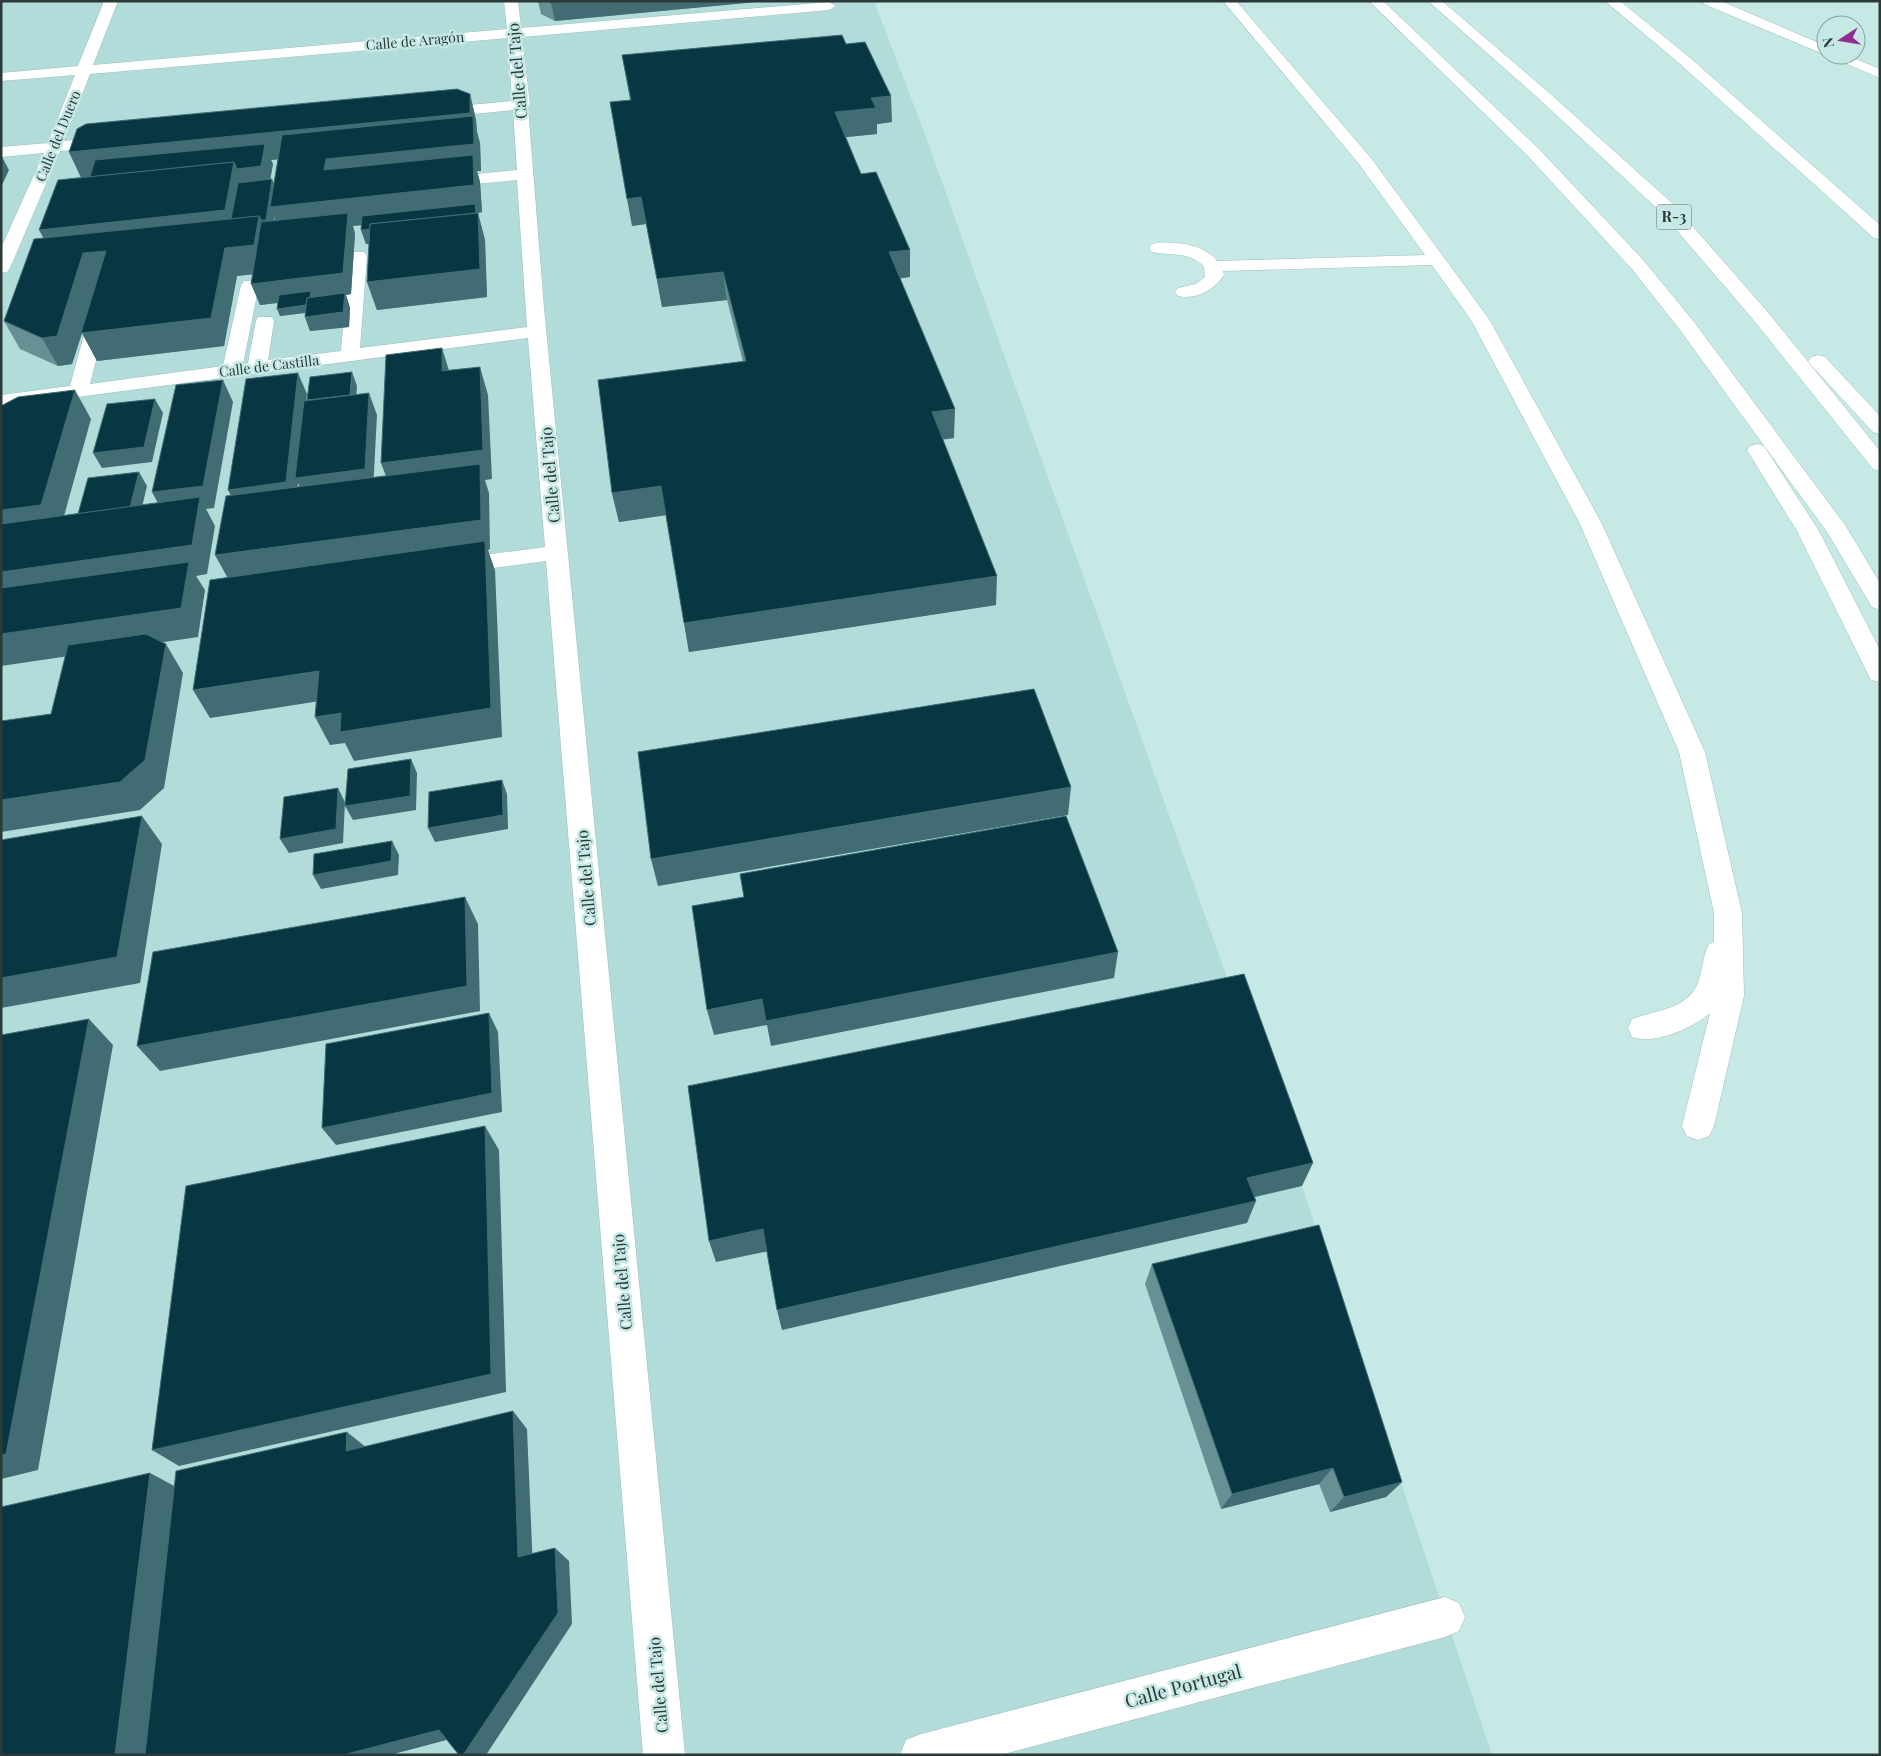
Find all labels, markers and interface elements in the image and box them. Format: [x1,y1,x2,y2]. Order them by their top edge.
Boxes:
north arrow [1816,15,1866,65]
street label: Calle del Tajo [502,22,531,120]
street label: Calle de Aragón [365,27,466,54]
text: N [1817,36,1838,50]
street label: Calle del Duero [31,87,85,184]
road number: R-3 [1656,204,1692,230]
street label: Calle de Castilla [218,350,320,381]
street label: Calle del Tajo [535,426,564,524]
street label: Calle del Tajo [571,829,600,927]
street label: Calle del Tajo [607,1233,636,1331]
street label: Calle del Tajo [643,1636,672,1734]
street label: Calle Portugal [1121,1657,1245,1713]

